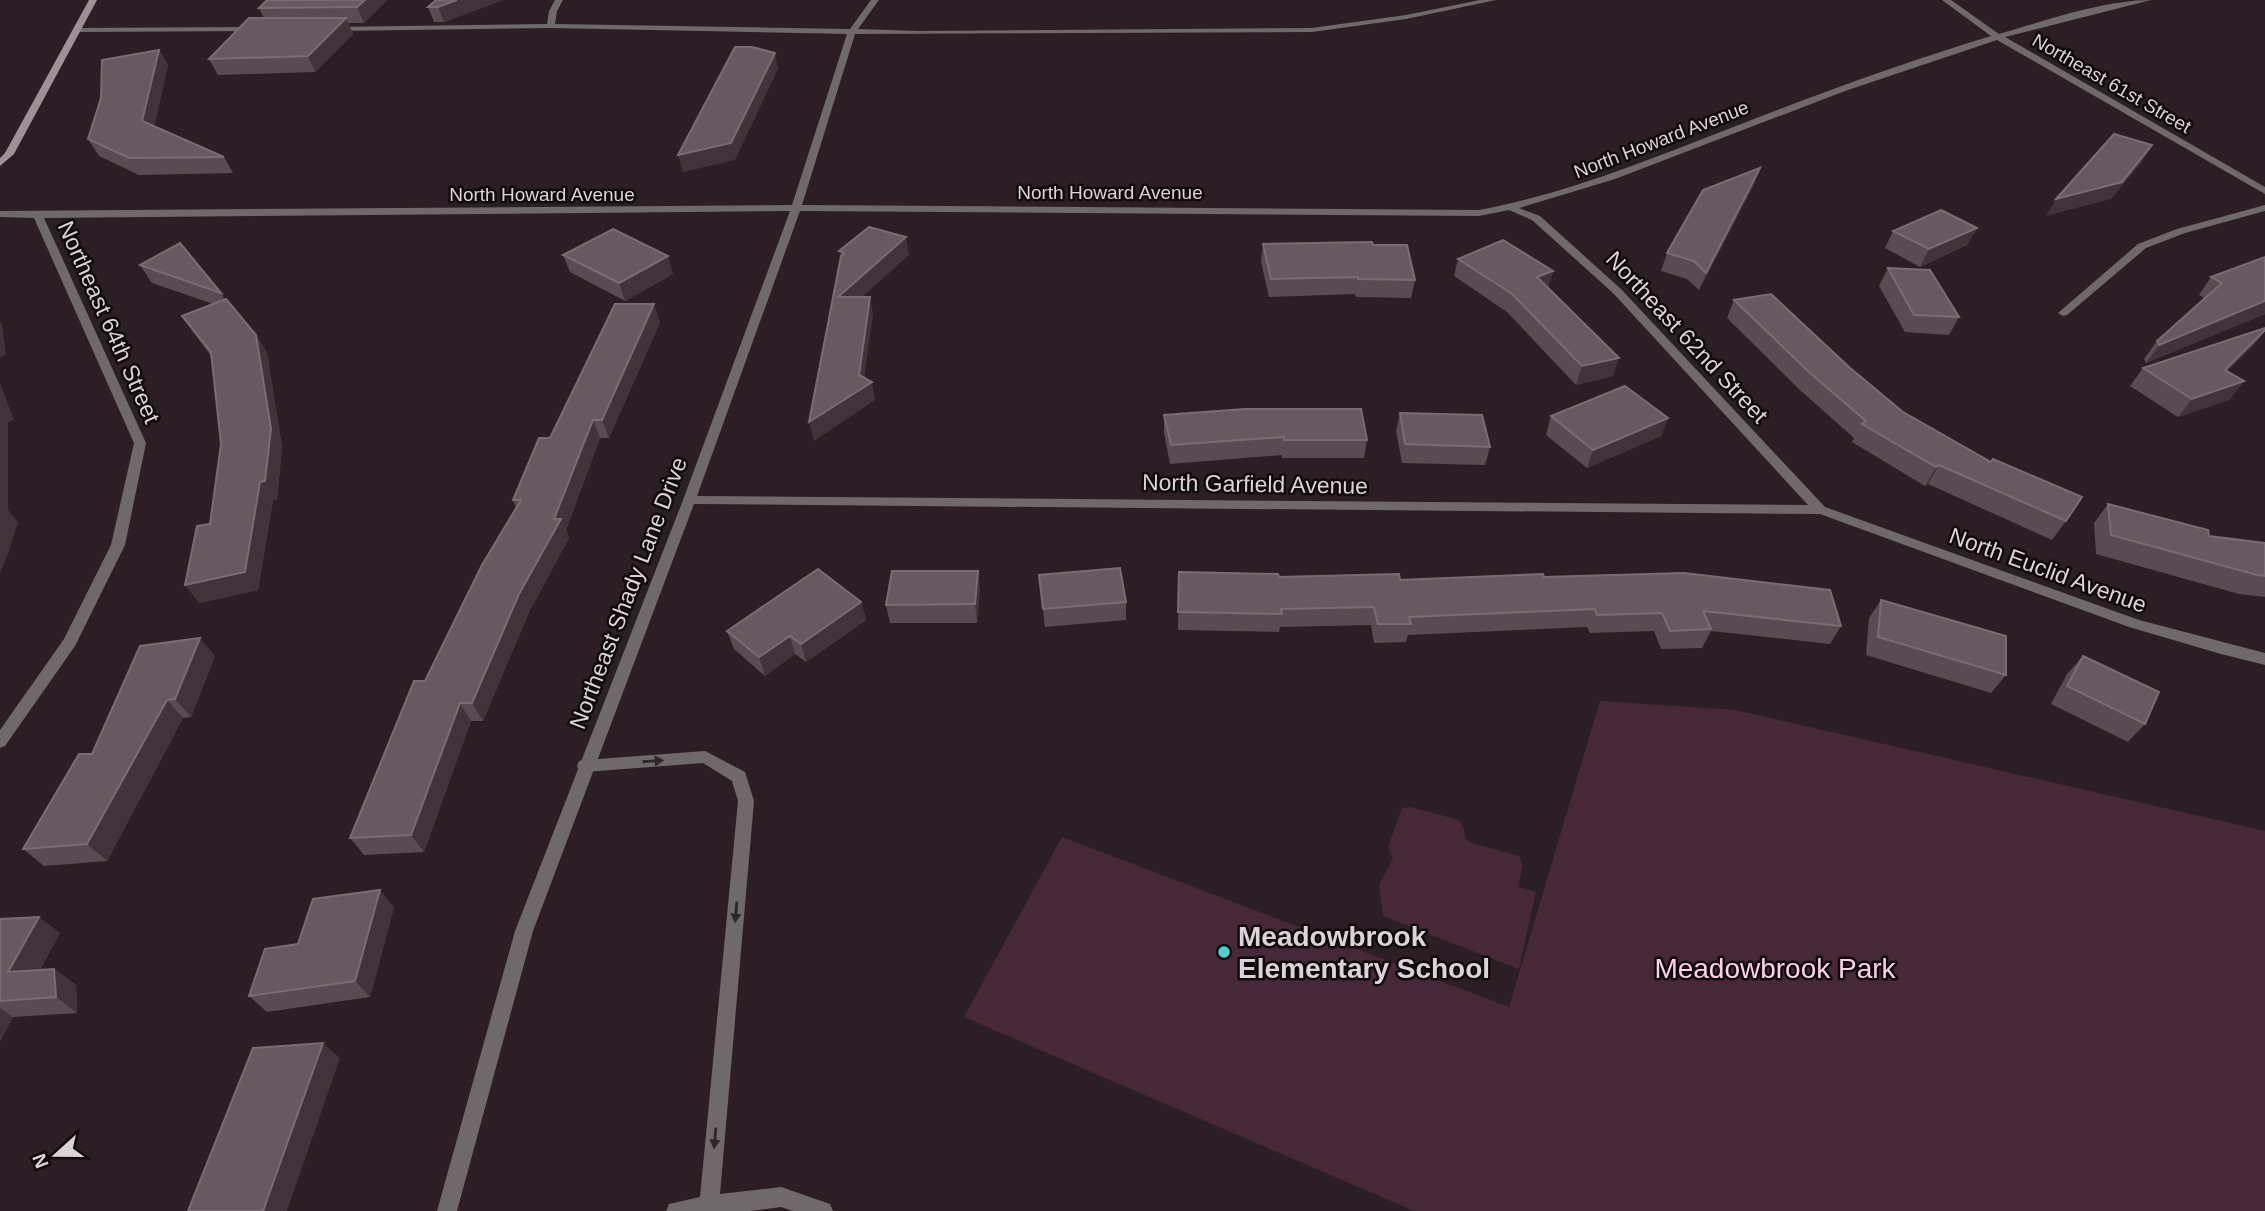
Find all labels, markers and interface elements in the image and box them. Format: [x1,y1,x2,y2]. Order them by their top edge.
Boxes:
street label: Northeast 61st Street [2029,29,2195,138]
street label: North Howard Avenue [1571,96,1752,183]
street label: North Howard Avenue [1017,182,1203,203]
street label: North Howard Avenue [449,184,635,205]
street label: Northeast 64th Street [53,217,166,428]
street label: Northeast 62nd Street [1601,246,1774,429]
street label: Northeast Shady Lane Drive [564,453,692,733]
street label: North Garfield Avenue [1142,469,1368,499]
street label: North Euclid Avenue [1946,522,2150,618]
one-way arrow [643,755,665,766]
one-way arrow [730,901,741,923]
place label: Meadowbrook Elementary School [1238,921,1490,984]
marker: Meadowbrook Elementary School [1216,944,1232,960]
park label: Meadowbrook Park [1654,953,1897,984]
north arrow [21,1120,91,1190]
one-way arrow [709,1127,720,1149]
text: N [28,1151,53,1171]

